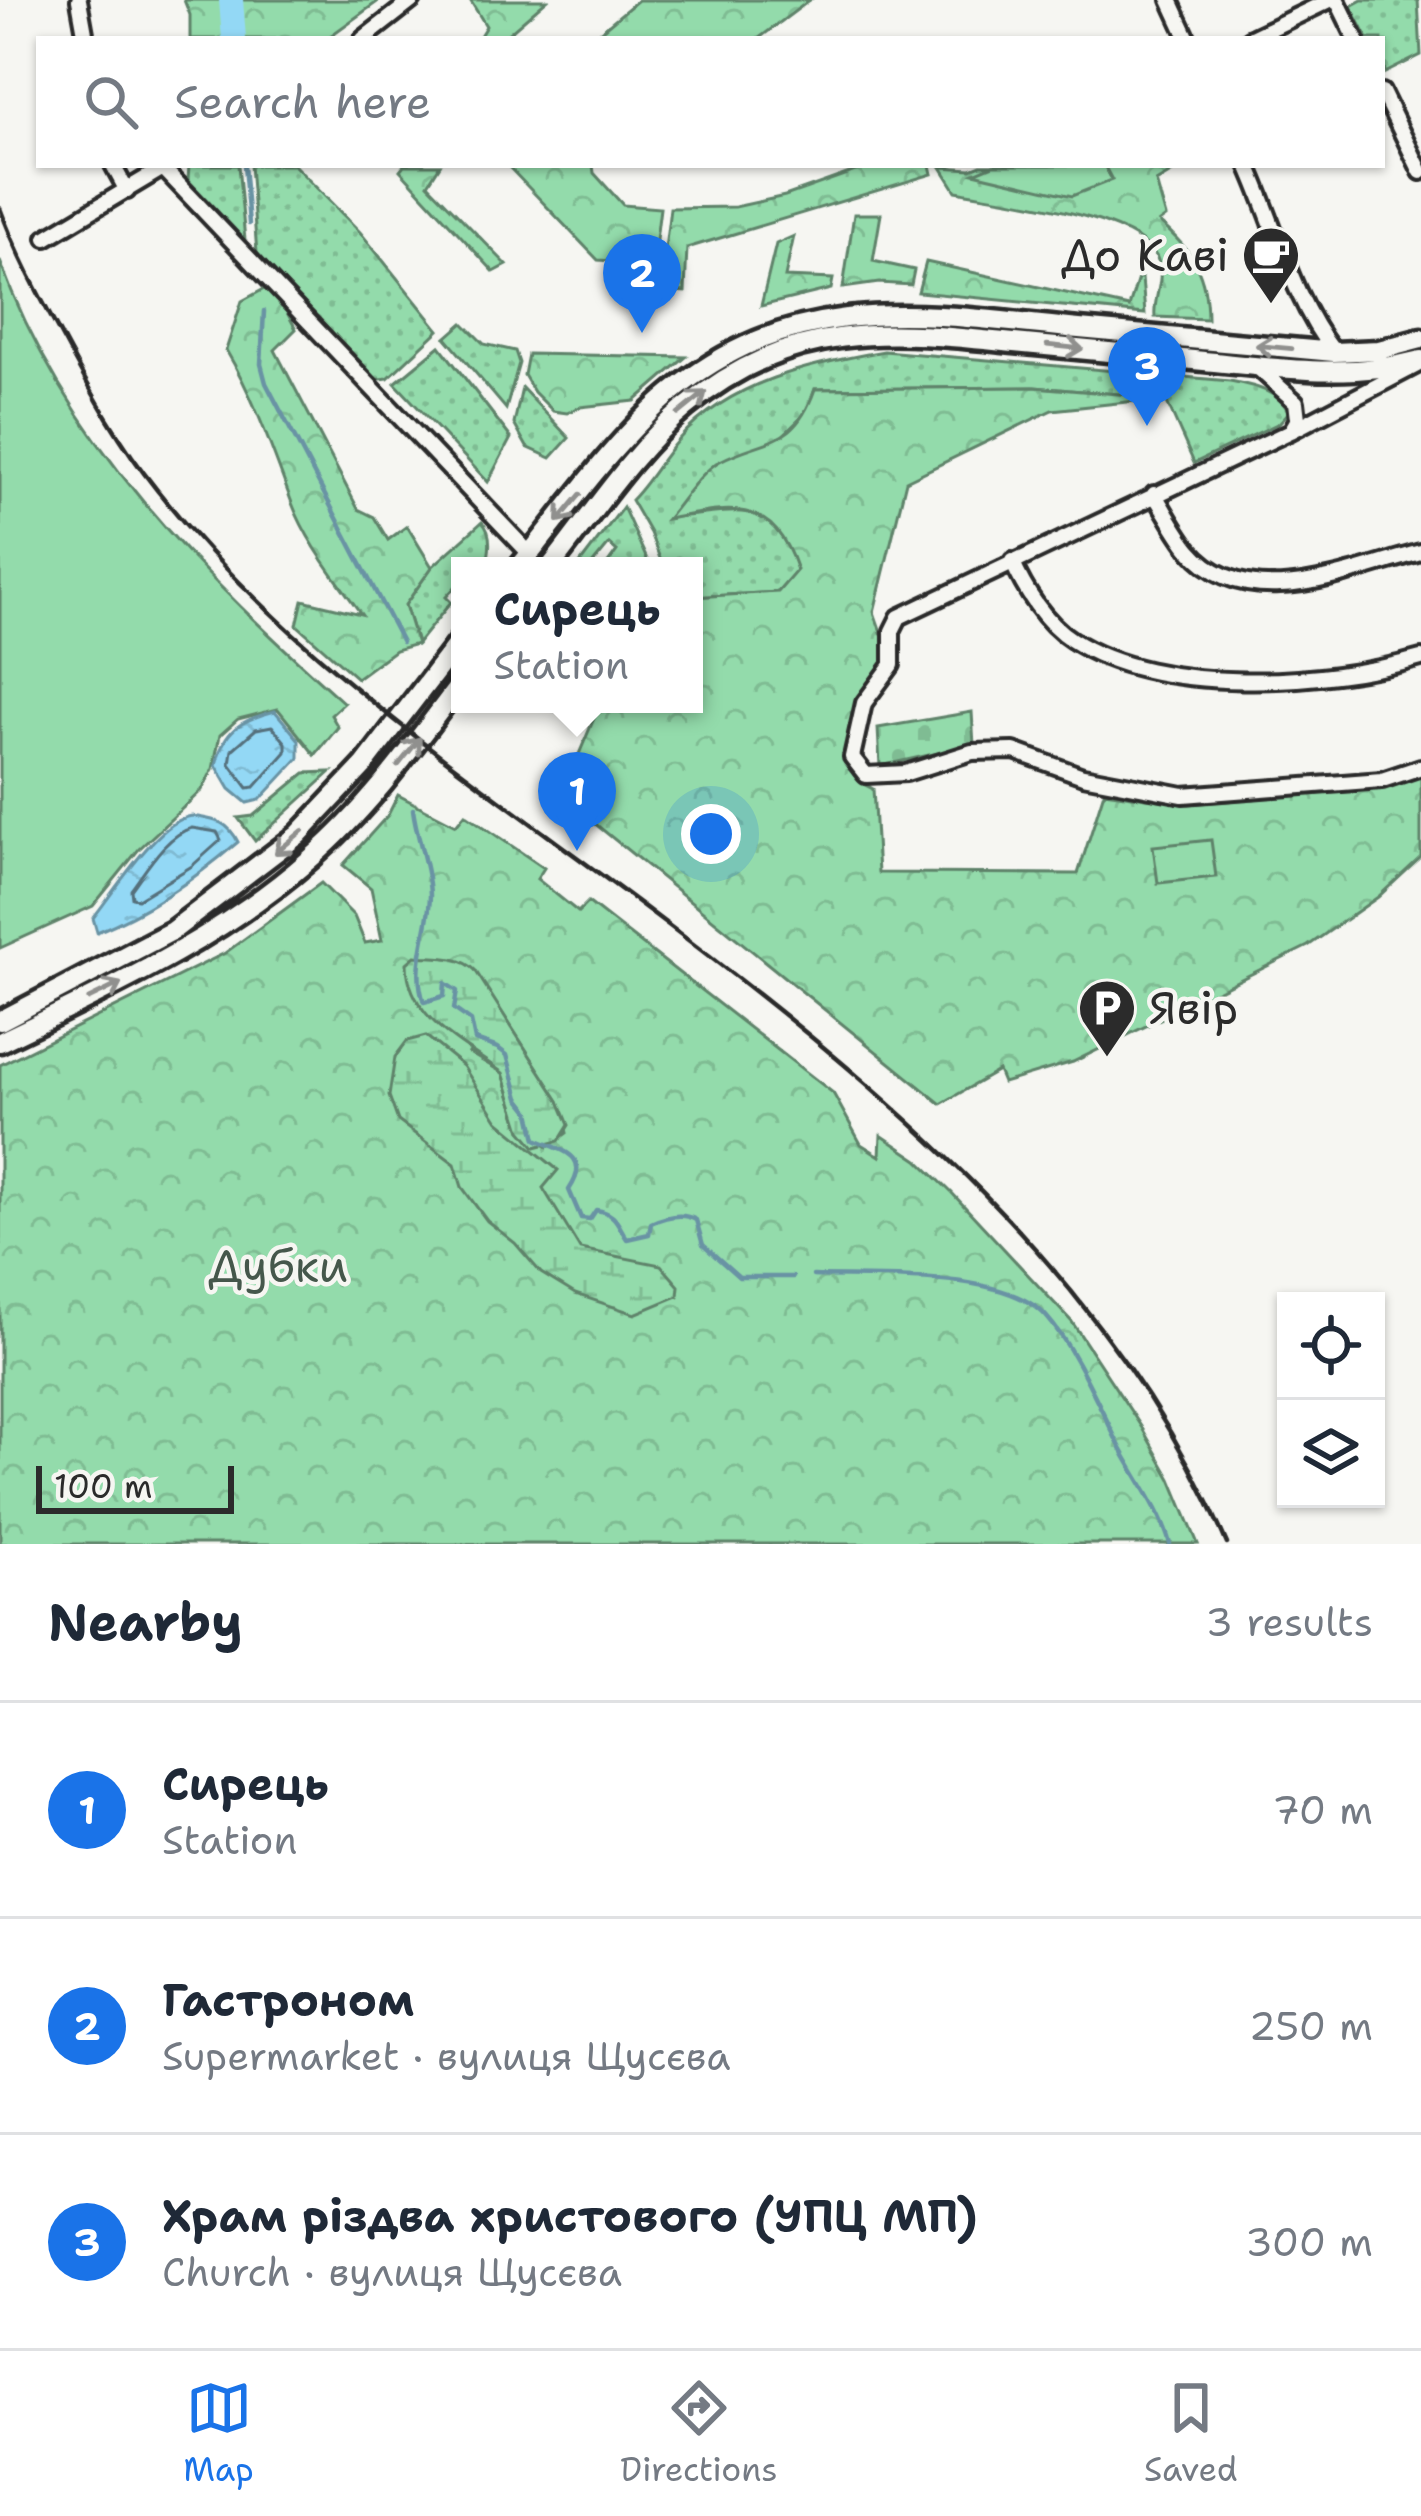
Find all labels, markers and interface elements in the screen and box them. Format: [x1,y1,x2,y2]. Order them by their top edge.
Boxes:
search box [36,36,1385,168]
icon: search [78,69,144,135]
text: Search here [174,72,431,132]
cafe icon: До Каві [1240,224,1302,306]
place label: До Каві [1061,225,1229,285]
pin: 2 [603,234,681,333]
pin: 3 [1108,327,1186,426]
one-way arrow [1255,335,1294,358]
one-way arrow [1045,336,1084,359]
one-way arrow [676,390,707,417]
one-way arrow [555,492,583,523]
popup [451,557,703,713]
text: Сирець [494,579,660,639]
text: Station [494,639,629,691]
one-way arrow [395,737,422,768]
pin: 1 [538,752,616,851]
your location [681,804,741,864]
one-way arrow [274,827,304,855]
parking icon: Явір [1076,977,1138,1059]
one-way arrow [87,978,122,1001]
place label: Явір [1149,978,1238,1038]
park label: Дубки [208,1236,348,1296]
map controls [1277,1292,1385,1508]
button: locate [1277,1292,1385,1400]
button: layers [1277,1400,1385,1508]
scale bar [36,1460,234,1513]
text: 100 m [54,1464,153,1509]
text: Nearby [48,1588,243,1656]
text: 3 results [1206,1596,1373,1648]
text: Сирець [162,1754,329,1814]
text: 1 [78,1784,96,1836]
text: 70 m [1272,1784,1373,1836]
text: Station [162,1814,297,1866]
text: Гастроном [162,1970,414,2030]
text: 2 [73,2000,101,2052]
text: 250 m [1249,2000,1373,2052]
text: Supermarket · вулиця Щусєва [162,2030,731,2082]
text: Храм різдва христового (УПЦ МП) [162,2186,978,2246]
text: 3 [73,2216,101,2268]
text: 300 m [1245,2216,1373,2268]
text: Church · вулиця Щусєва [162,2246,622,2298]
tab: Map [183,2375,254,2492]
tab: Directions [620,2375,778,2492]
tab: Saved [1144,2375,1238,2492]

